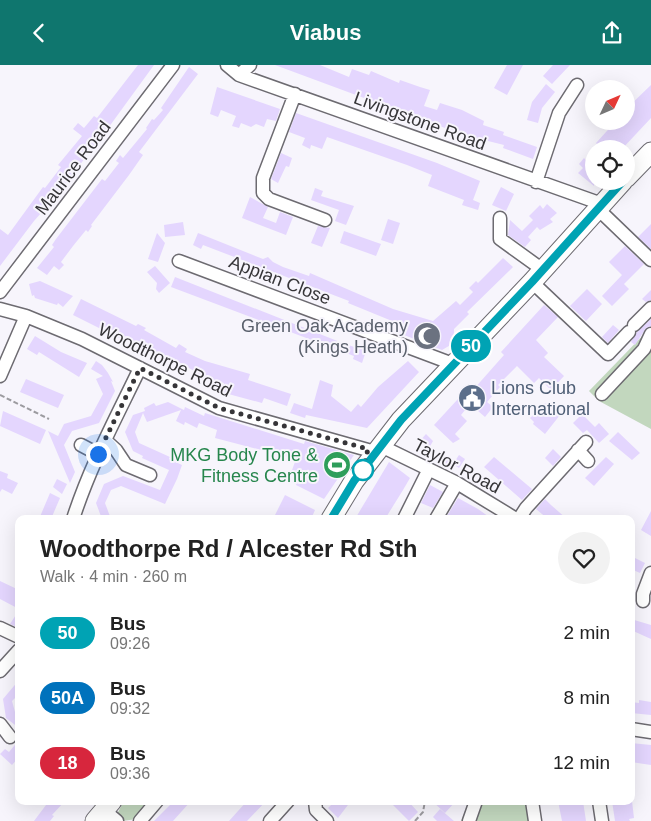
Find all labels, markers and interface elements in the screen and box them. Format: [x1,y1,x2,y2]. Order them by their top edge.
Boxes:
icon: back [25,19,53,47]
icon: share [598,19,626,47]
text: Viabus [290,20,361,45]
north arrow [585,80,635,130]
map controls [585,80,635,190]
street label: Livingstone Road [351,88,489,154]
street label: Maurice Road [31,117,115,219]
button: locate [585,140,635,190]
street label: Appian Close [226,251,334,309]
place label: Green Oak Academy (Kings Heath) [241,316,408,357]
street label: Woodthorpe Road [95,319,235,401]
mosque icon: Green Oak Academy (Kings Heath) [412,321,442,351]
line badge: 50 [448,330,494,362]
text: 50 [461,336,481,356]
place label: Lions Club International [491,378,590,419]
public building icon: Lions Club International [457,383,487,413]
street label: Taylor Road [410,435,504,497]
your location [86,442,111,467]
place label: MKG Body Tone & Fitness Centre [170,445,318,486]
sports icon: MKG Body Tone & Fitness Centre [322,450,352,480]
unlabelled marker [352,459,374,481]
button: heart [558,532,610,584]
text: Woodthorpe Rd / Alcester Rd Sth [40,535,417,562]
text: Walk · 4 min · 260 m [40,568,187,585]
text: Bus [110,613,146,634]
text: 2 min [564,622,610,643]
text: 50 [57,623,78,643]
text: 09:26 [110,635,150,652]
text: Bus [110,678,146,699]
text: 8 min [564,687,610,708]
text: 50A [51,688,84,708]
text: 09:32 [110,700,150,717]
text: Bus [110,743,146,764]
text: 12 min [553,752,610,773]
text: 18 [57,753,78,773]
text: 09:36 [110,765,150,782]

